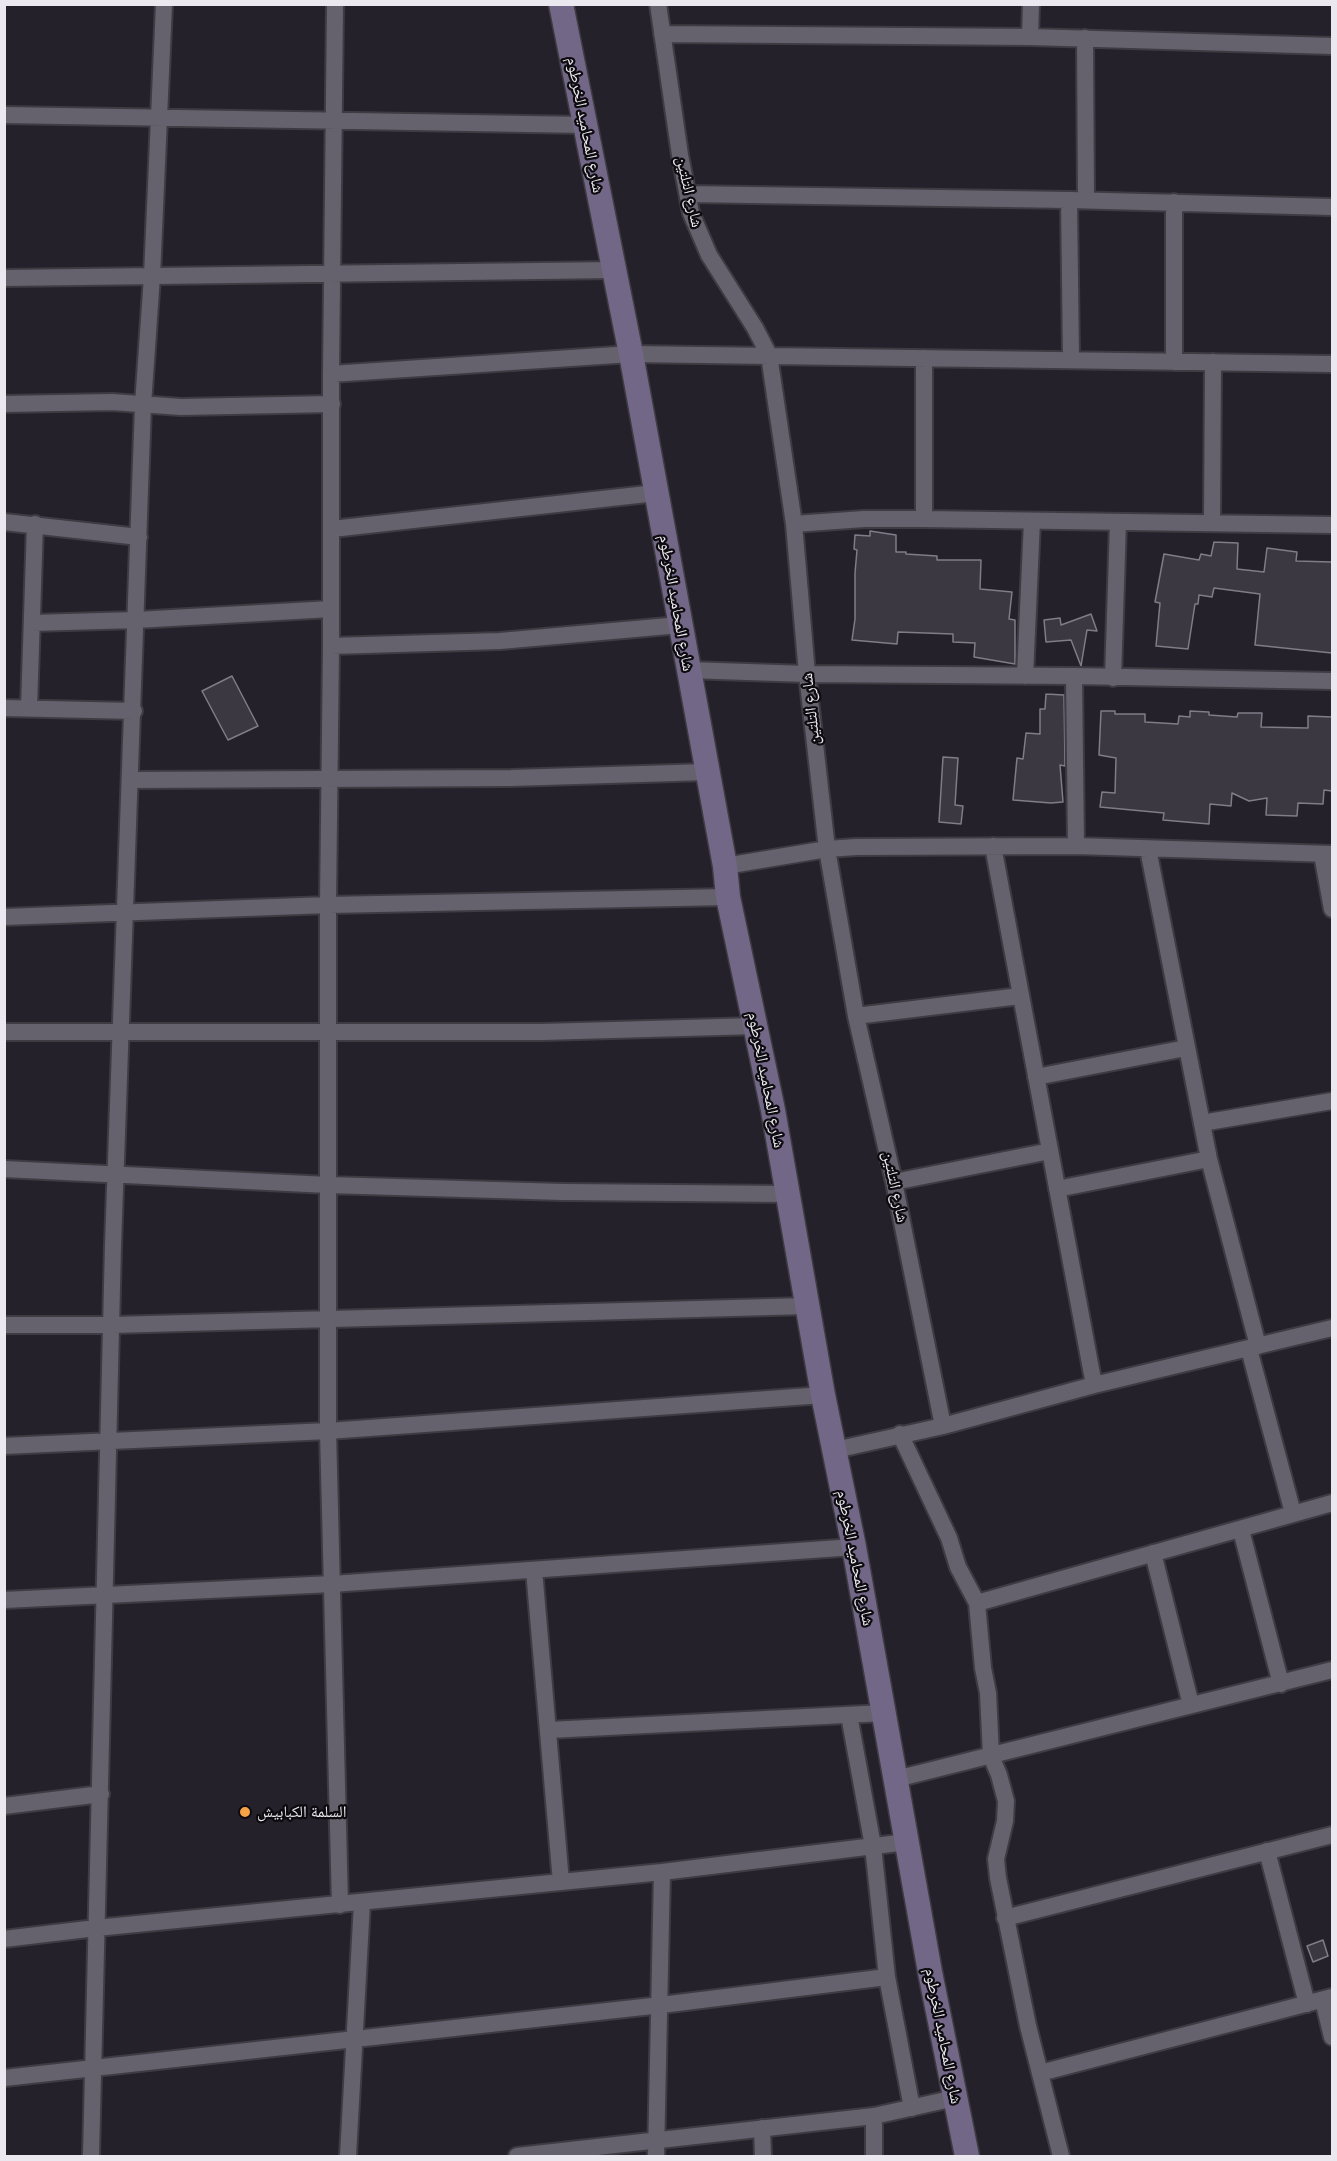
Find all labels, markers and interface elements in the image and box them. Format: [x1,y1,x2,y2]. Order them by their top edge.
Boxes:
street label: شارع المحاميد الخرطوم [562,55,608,195]
street label: شارع التلتين [672,155,706,229]
street label: شارع المحاميد الخرطوم [655,533,697,673]
street label: شارع التلتين [798,672,824,746]
street label: شارع المحاميد الخرطوم [743,1010,789,1150]
street label: شارع التلتين [878,1150,912,1224]
street label: شارع المحاميد الخرطوم [832,1488,878,1628]
place label: السلمة الكبابيش [257,1802,346,1822]
marker: السلمة الكبابيش [238,1805,252,1819]
street label: شارع المحاميد الخرطوم [920,1966,966,2106]

